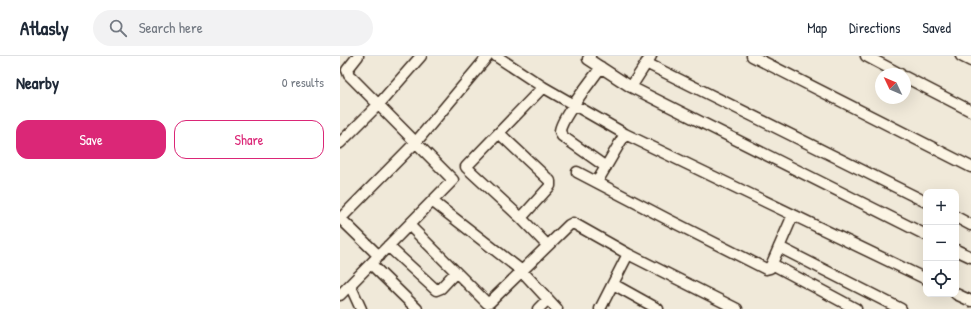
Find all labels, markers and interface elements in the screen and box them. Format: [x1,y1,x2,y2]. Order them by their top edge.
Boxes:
search box [93,10,373,46]
text: Atlasly [20,15,69,41]
icon: search [107,17,129,39]
text: Search here [139,17,203,38]
text: Map [807,18,827,37]
text: Directions [849,18,900,37]
text: Saved [922,18,951,37]
north arrow [875,68,911,104]
text: Nearby [16,71,59,94]
text: 0 results [282,73,324,91]
button: Save [16,120,166,159]
button: Share [174,120,324,159]
map controls [923,189,959,297]
button: + [923,189,959,225]
button: − [923,225,959,261]
button: locate [923,261,959,297]

